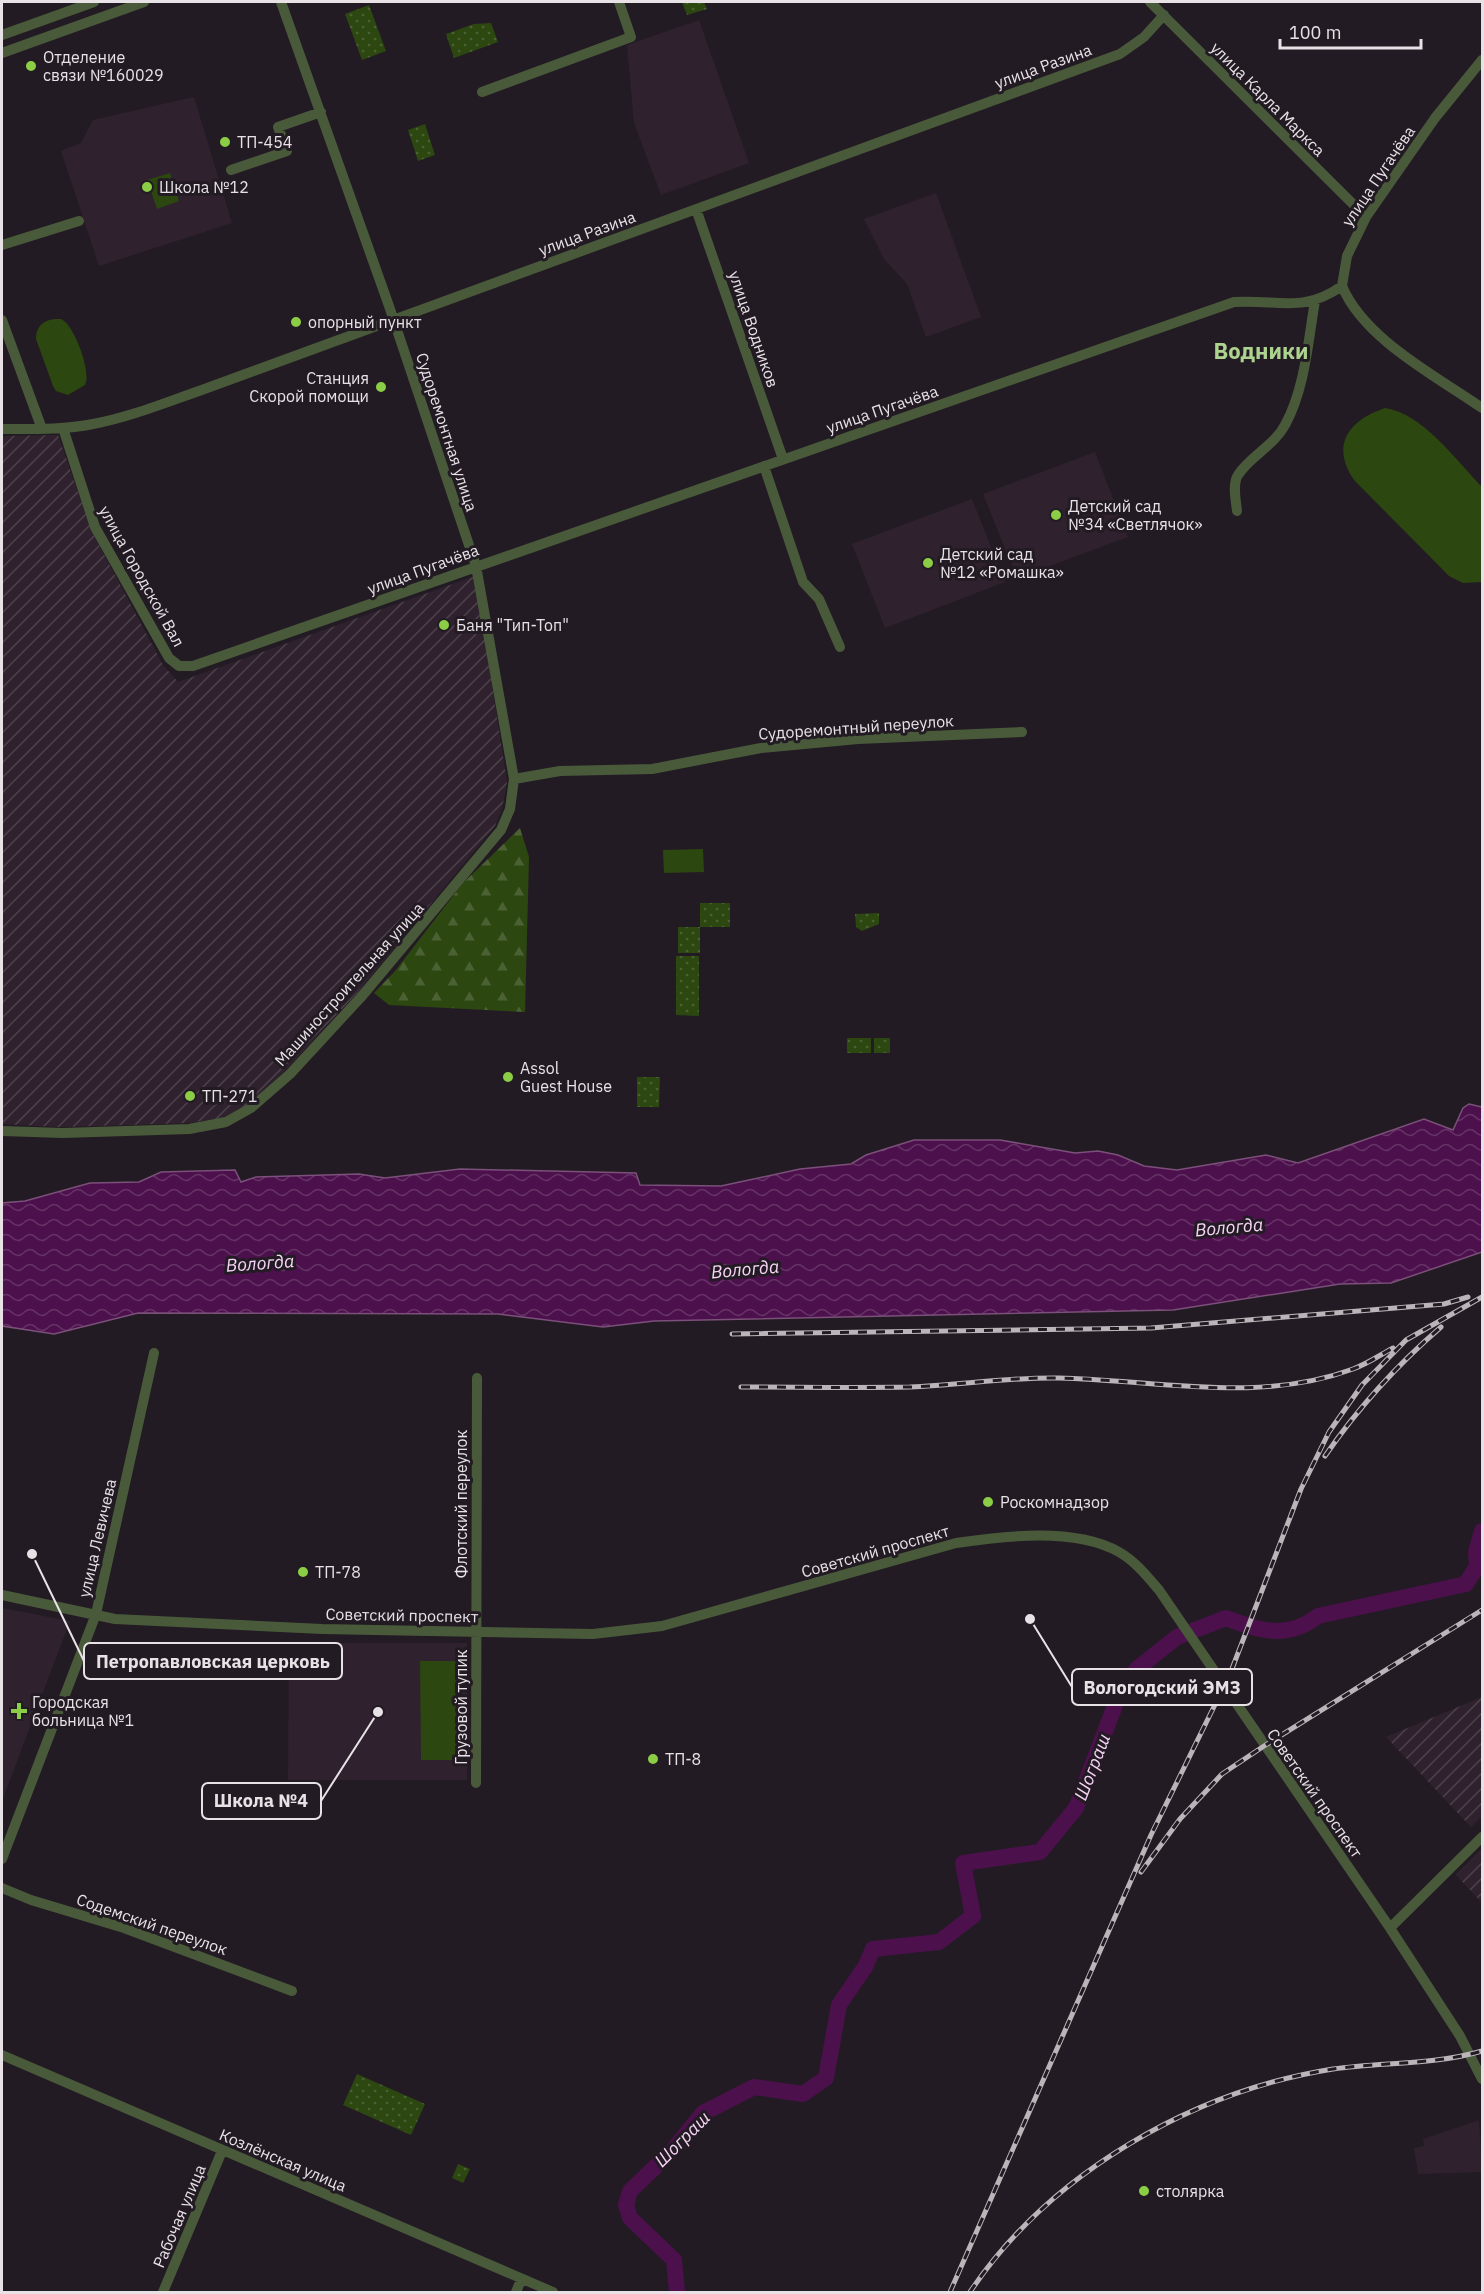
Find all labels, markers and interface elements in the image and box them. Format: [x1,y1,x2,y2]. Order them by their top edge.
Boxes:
scale bar [1280,12,1421,50]
text: 100 m [1289,21,1341,44]
street label: улица Карла Маркса [1207,38,1330,161]
street label: улица Разина [992,39,1095,93]
place label: Отделение связи №160029 [43,47,164,85]
marker: Отделение связи №160029 [24,59,38,73]
street label: улица Пугачёва [1337,122,1419,230]
place label: ТП-454 [237,132,292,152]
marker: ТП-454 [218,135,232,149]
place label: Школа №12 [159,177,249,197]
marker: Школа №12 [140,180,154,194]
street label: улица Разина [536,206,639,260]
street label: улица Водников [725,268,783,390]
place label: опорный пункт [308,312,422,332]
marker: опорный пункт [289,315,303,329]
district label: Водники [1214,336,1308,365]
street label: Судоремонтная улица [412,350,482,514]
place label: Станция Скорой помощи [249,368,369,406]
marker: Станция Скорой помощи [374,380,388,394]
street label: улица Пугачёва [823,380,941,438]
place label: Детский сад №34 «Светлячок» [1068,496,1202,534]
street label: улица Городской Вал [95,502,189,650]
marker: Детский сад №34 «Светлячок» [1049,508,1063,522]
street label: улица Пугачёва [365,539,482,598]
place label: Детский сад №12 «Ромашка» [940,544,1064,582]
marker: Детский сад №12 «Ромашка» [921,556,935,570]
place label: Баня "Тип-Топ" [456,615,569,635]
marker: Баня "Тип-Топ" [437,618,451,632]
street label: Судоремонтный переулок [758,710,955,744]
street label: Машиностроительная улица [270,898,428,1070]
place label: Assol Guest House [520,1058,612,1096]
marker: Assol Guest House [501,1070,515,1084]
place label: ТП-271 [202,1086,257,1106]
marker: ТП-271 [183,1089,197,1103]
water label: Вологда [1194,1213,1264,1241]
water label: Вологда [225,1249,295,1277]
water label: Вологда [710,1255,780,1283]
street label: Флотский переулок [451,1430,471,1578]
street label: улица Левичева [74,1476,120,1599]
place label: Роскомнадзор [1000,1492,1109,1512]
marker: Роскомнадзор [981,1495,995,1509]
street label: Советский проспект [799,1520,952,1582]
place label: ТП-78 [315,1562,361,1582]
marker: ТП-78 [296,1565,310,1579]
street label: Советский проспект [325,1604,479,1626]
callout: Петропавловская церковь [84,1643,342,1679]
street label: Грузовой тупик [451,1649,471,1765]
text: Петропавловская церковь [96,1650,330,1673]
callout: Вологодский ЭМЗ [1072,1669,1252,1705]
text: Вологодский ЭМЗ [1084,1676,1240,1699]
place label: Городская больница №1 [32,1692,134,1730]
marker: Городская больница №1 [10,1702,28,1720]
street label: Советский проспект [1263,1725,1367,1862]
water label: Шограш [1069,1730,1115,1804]
place label: ТП-8 [665,1749,701,1769]
marker: ТП-8 [646,1752,660,1766]
callout: Школа №4 [202,1783,321,1819]
text: Школа №4 [214,1789,308,1812]
street label: Содемский переулок [74,1889,230,1959]
water label: Шограш [649,2106,715,2172]
street label: Козлёнская улица [216,2124,350,2196]
street label: Рабочая улица [148,2161,210,2271]
place label: столярка [1156,2181,1225,2201]
marker: столярка [1137,2184,1151,2198]

